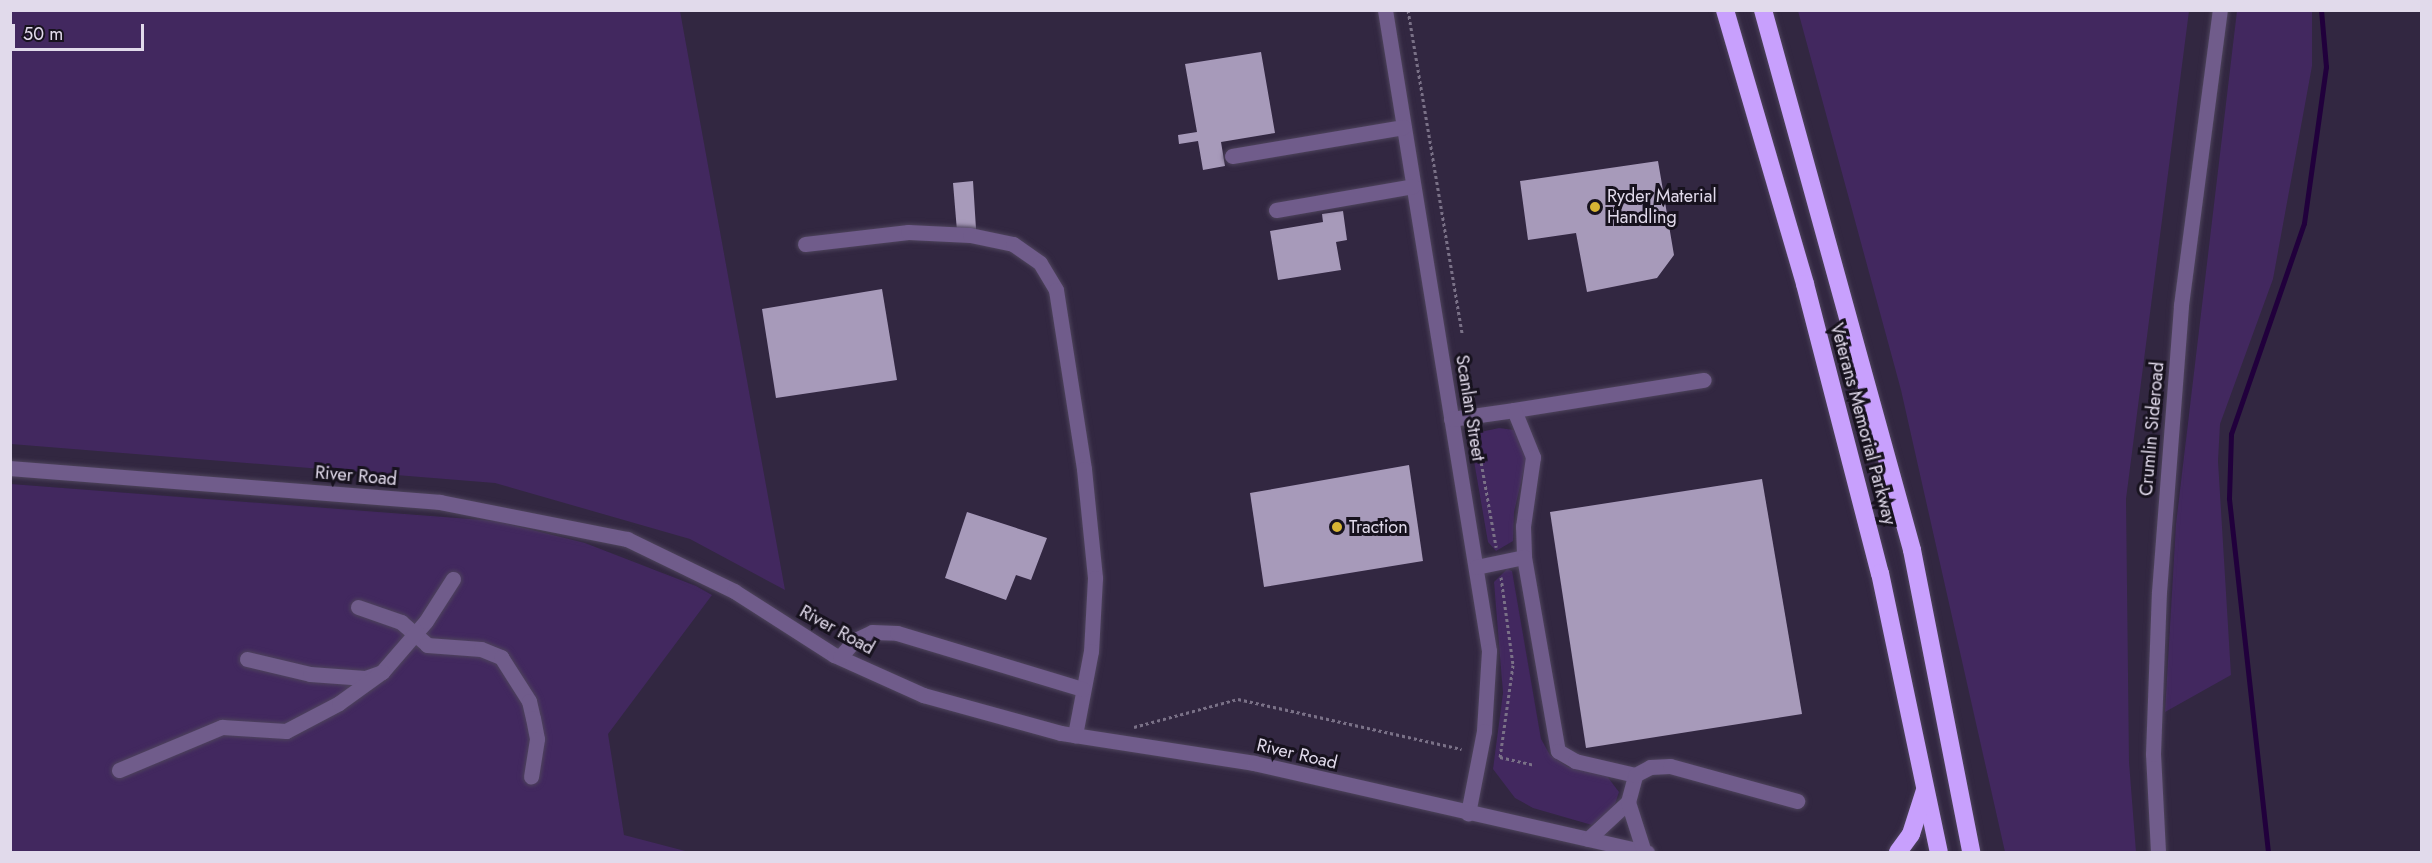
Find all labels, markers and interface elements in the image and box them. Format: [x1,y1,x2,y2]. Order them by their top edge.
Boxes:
scale bar [15,12,147,50]
text: 50 m [23,21,63,47]
place label: Ryder Material Handling [1607,186,1717,228]
marker: Ryder Material Handling [1588,200,1602,214]
street label: Veterans Memorial Parkway [1826,321,1900,527]
street label: Scanlan Street [1451,353,1489,463]
street label: Crumlin Sideroad [2135,361,2169,497]
street label: River Road [314,462,398,490]
place label: Traction [1349,516,1408,538]
marker: Traction [1330,520,1344,534]
street label: River Road [796,601,878,659]
street label: River Road [1255,734,1339,774]

